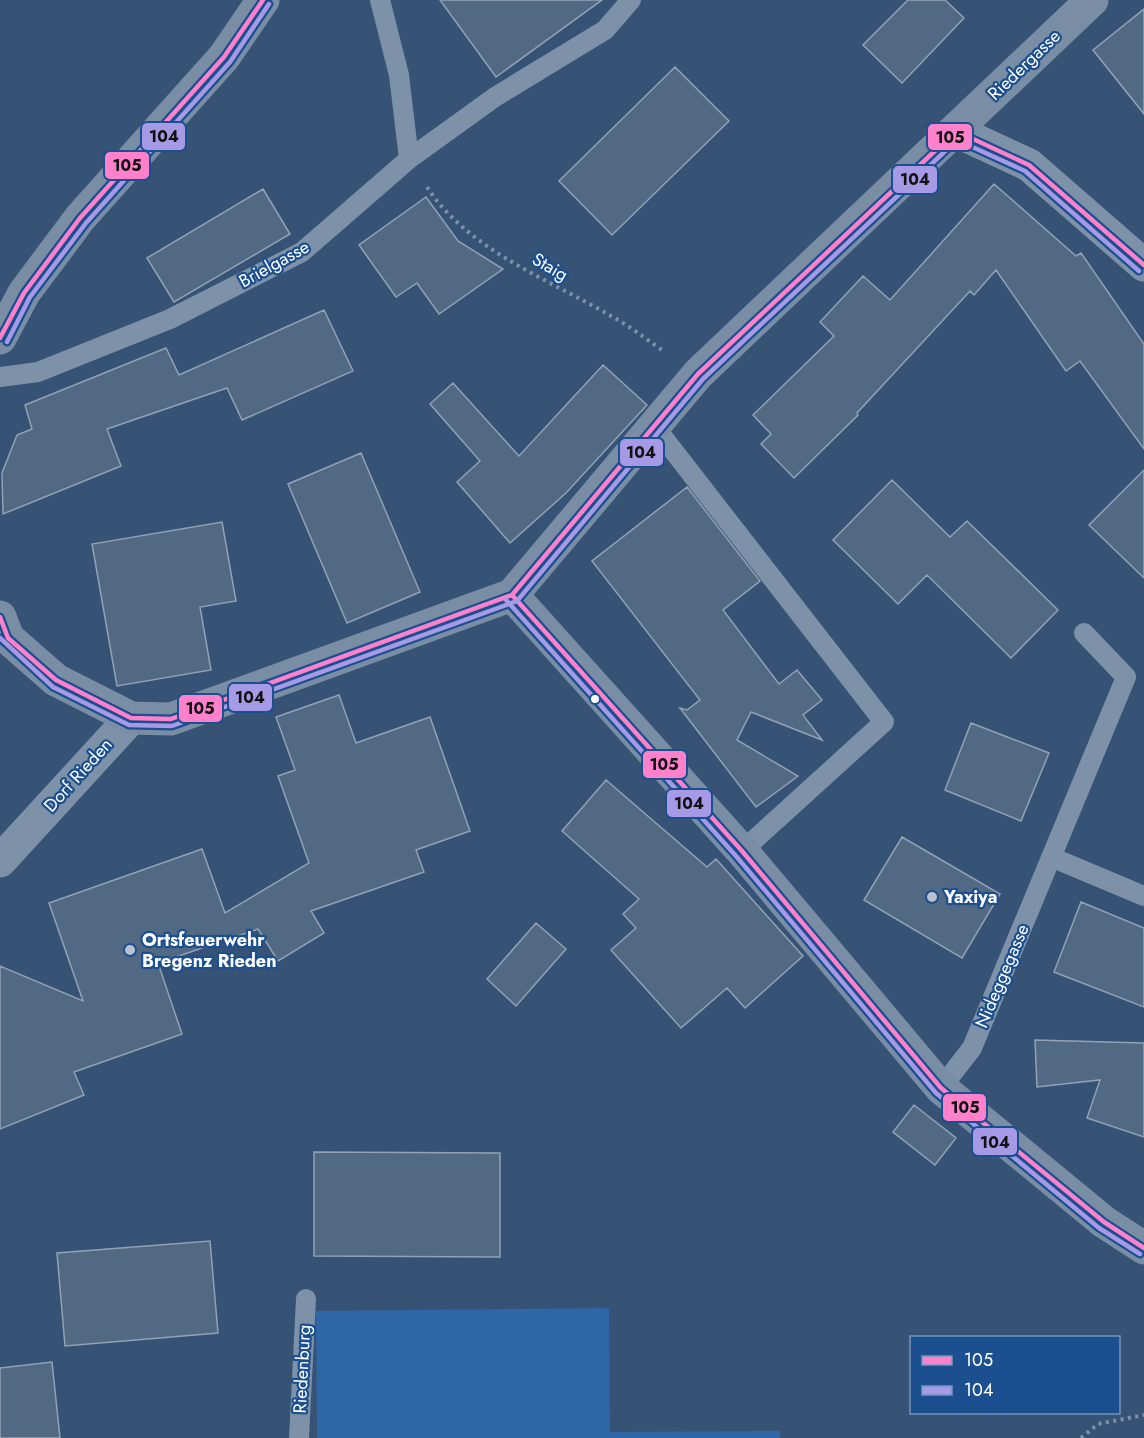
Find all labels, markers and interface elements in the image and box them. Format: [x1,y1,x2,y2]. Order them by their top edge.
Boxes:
street label: Riedergasse [982,24,1066,106]
line badge: 104 [141,122,186,151]
line badge: 105 [927,123,973,151]
text: 104 [149,125,179,148]
text: 105 [935,126,965,149]
line badge: 105 [104,151,150,180]
text: 105 [112,154,142,177]
line badge: 104 [892,165,938,194]
text: 104 [900,168,930,191]
street label: Brielgasse [234,234,314,294]
street label: Staig [527,246,573,288]
line badge: 104 [619,438,664,467]
text: 104 [626,441,656,464]
line badge: 104 [228,683,273,712]
text: 104 [235,686,265,709]
unlabelled marker [589,693,601,705]
line badge: 105 [178,694,223,723]
text: 105 [185,697,215,720]
street label: Dorf Rieden [38,732,118,818]
line badge: 105 [642,750,687,779]
text: 105 [649,753,679,776]
line badge: 104 [666,789,712,818]
text: 104 [674,792,704,815]
place label: Yaxiya [943,884,997,910]
marker: Yaxiya [925,890,939,904]
street label: Nideggegasse [968,920,1036,1032]
place label: Ortsfeuerwehr Bregenz Rieden [142,927,277,974]
marker: Ortsfeuerwehr Bregenz Rieden [123,943,137,957]
line badge: 105 [942,1093,987,1122]
text: 105 [950,1096,980,1119]
line badge: 104 [972,1127,1018,1156]
text: 104 [980,1131,1010,1154]
street label: Riedenburg [287,1324,317,1414]
legend [910,1336,1120,1414]
text: 105 [964,1347,993,1373]
text: 104 [964,1377,993,1403]

